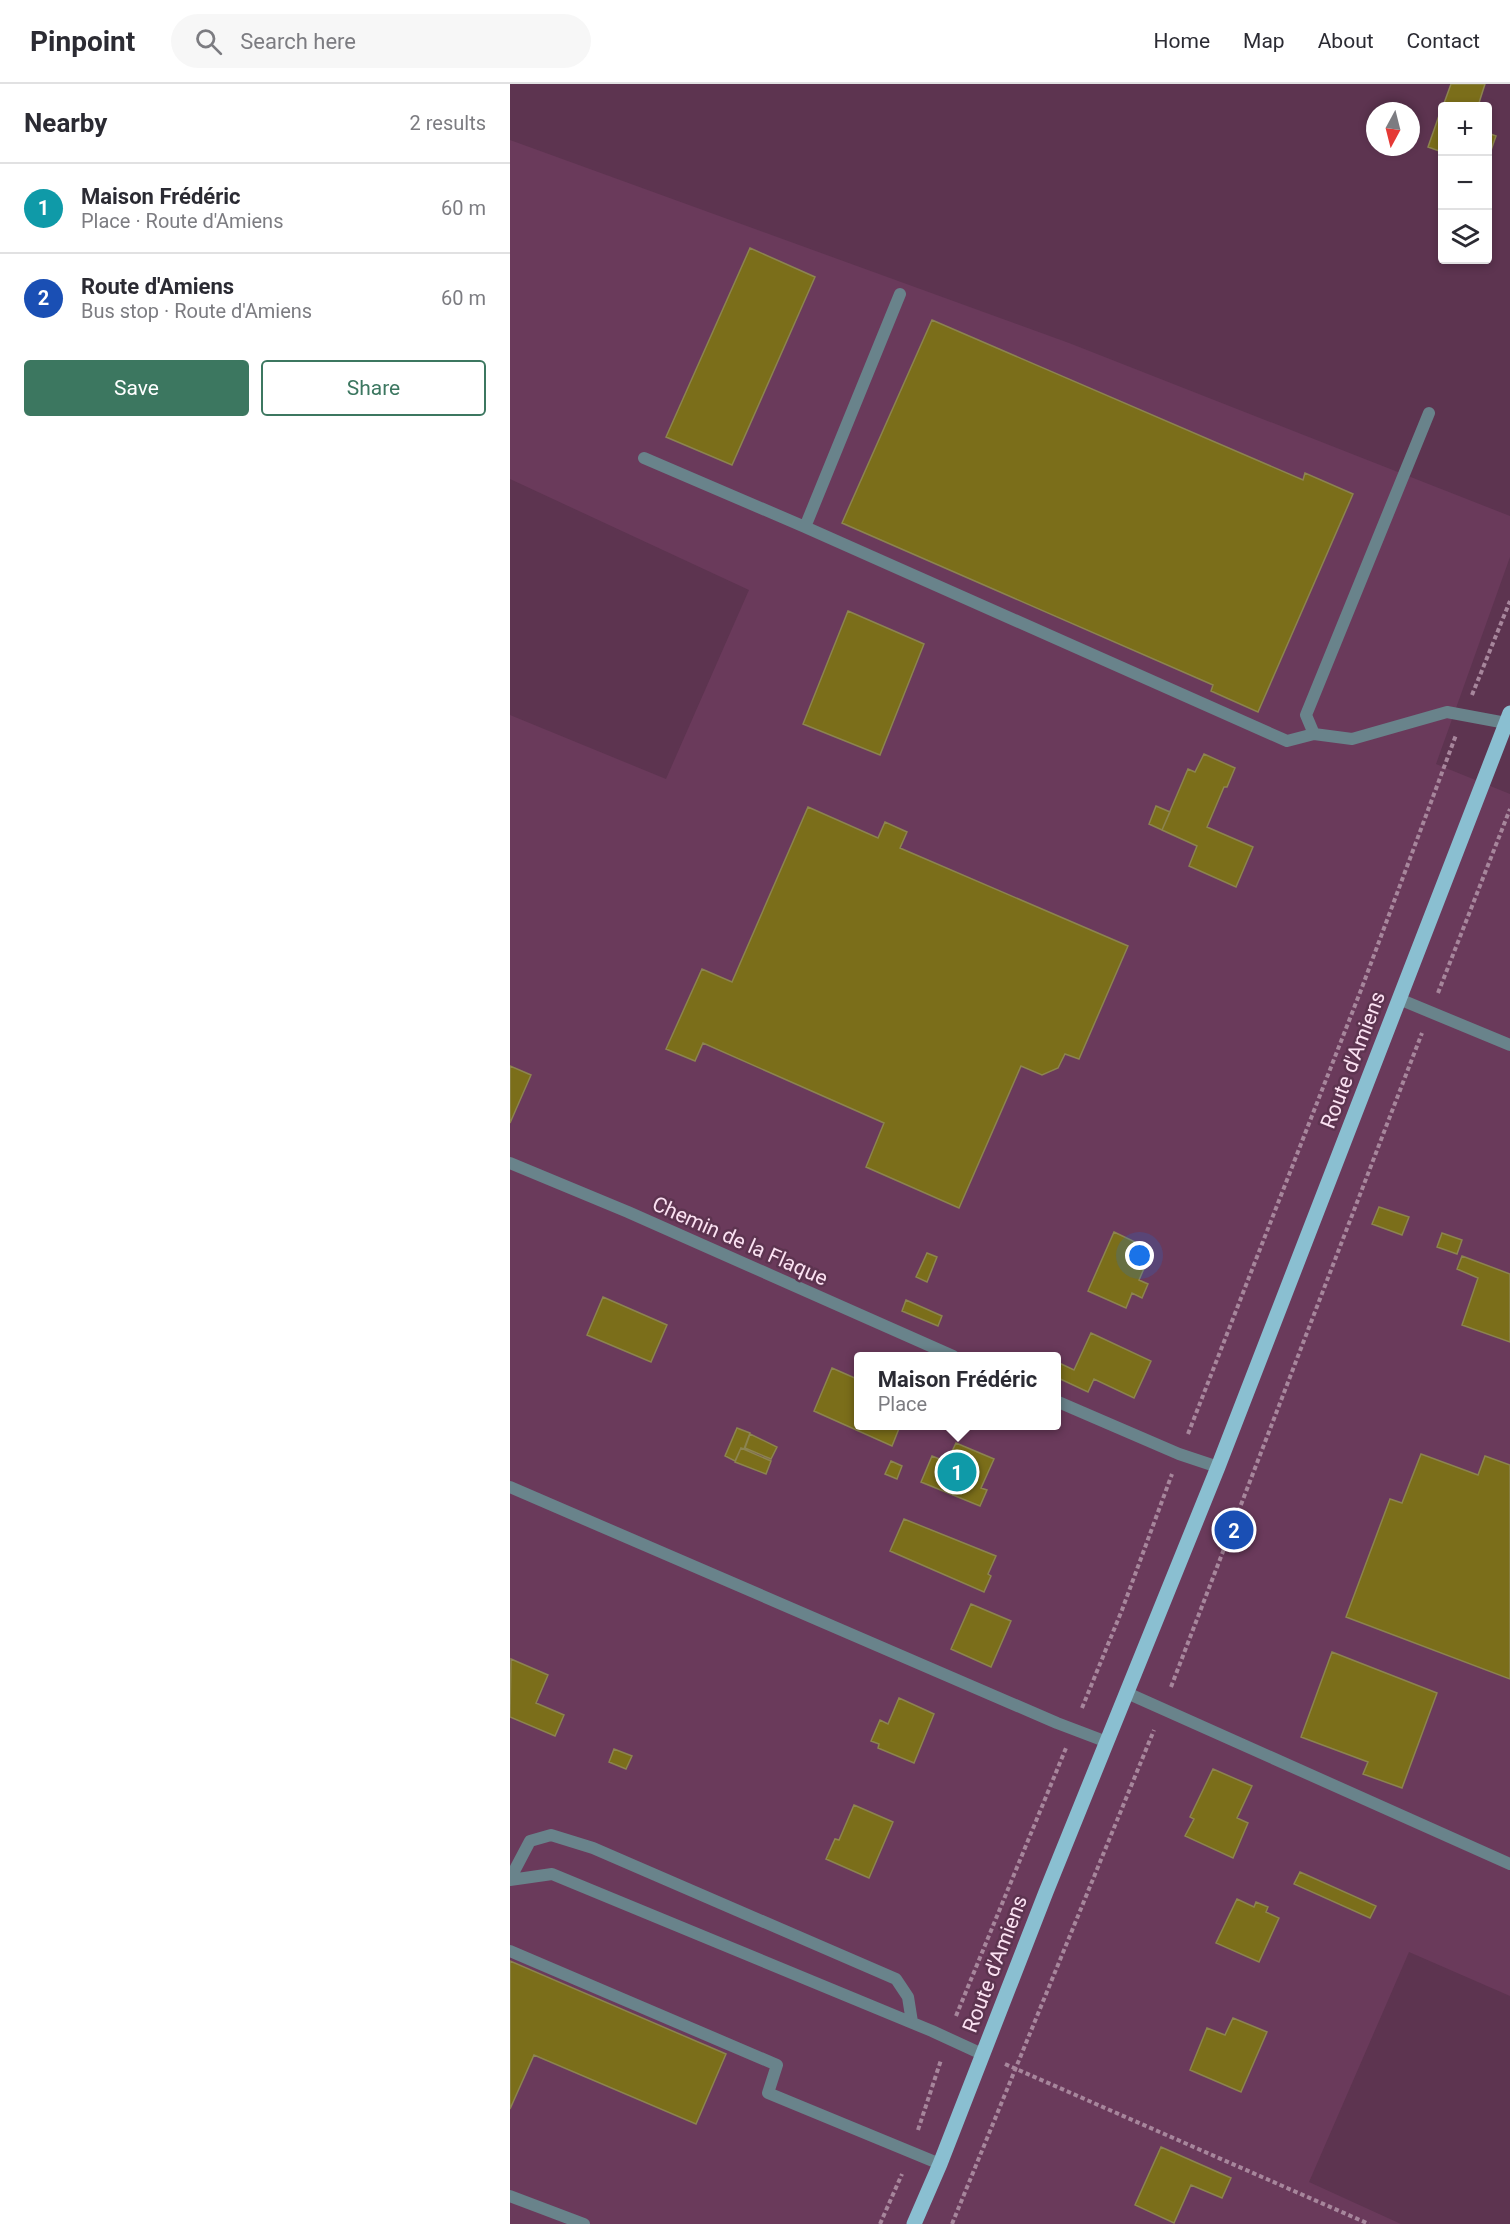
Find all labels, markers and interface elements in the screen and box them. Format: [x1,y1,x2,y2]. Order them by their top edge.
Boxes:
search box [171,14,591,68]
text: Pinpoint [30,25,135,58]
icon: search [192,25,225,58]
text: Search here [240,29,356,54]
text: Home [1154,29,1210,53]
text: Map [1243,29,1285,53]
text: About [1318,29,1374,53]
text: Contact [1407,29,1480,53]
north arrow [1366,102,1420,156]
map controls [1438,102,1492,264]
button: + [1438,102,1492,156]
text: Nearby [24,108,107,138]
text: 2 results [410,111,486,135]
button: − [1438,156,1492,210]
text: Maison Frédéric [81,184,241,209]
text: 1 [38,196,49,220]
text: 60 m [441,196,486,220]
text: Place · Route d'Amiens [81,209,283,233]
button: layers [1438,210,1492,264]
text: Route d'Amiens [81,274,234,299]
text: 2 [38,286,49,310]
text: 60 m [441,286,486,310]
text: Bus stop · Route d'Amiens [81,299,312,323]
button: Save [24,360,249,416]
button: Share [261,360,486,416]
street label: Route d'Amiens [1316,988,1390,1132]
street label: Chemin de la Flaque [649,1192,831,1290]
your location [1125,1241,1154,1270]
popup [854,1352,1061,1430]
text: Maison Frédéric [878,1367,1037,1392]
text: Place [878,1392,927,1416]
pin: 1 [938,1450,976,1494]
pin: 2 [1214,1508,1254,1552]
street label: Route d'Amiens [958,1892,1032,2036]

